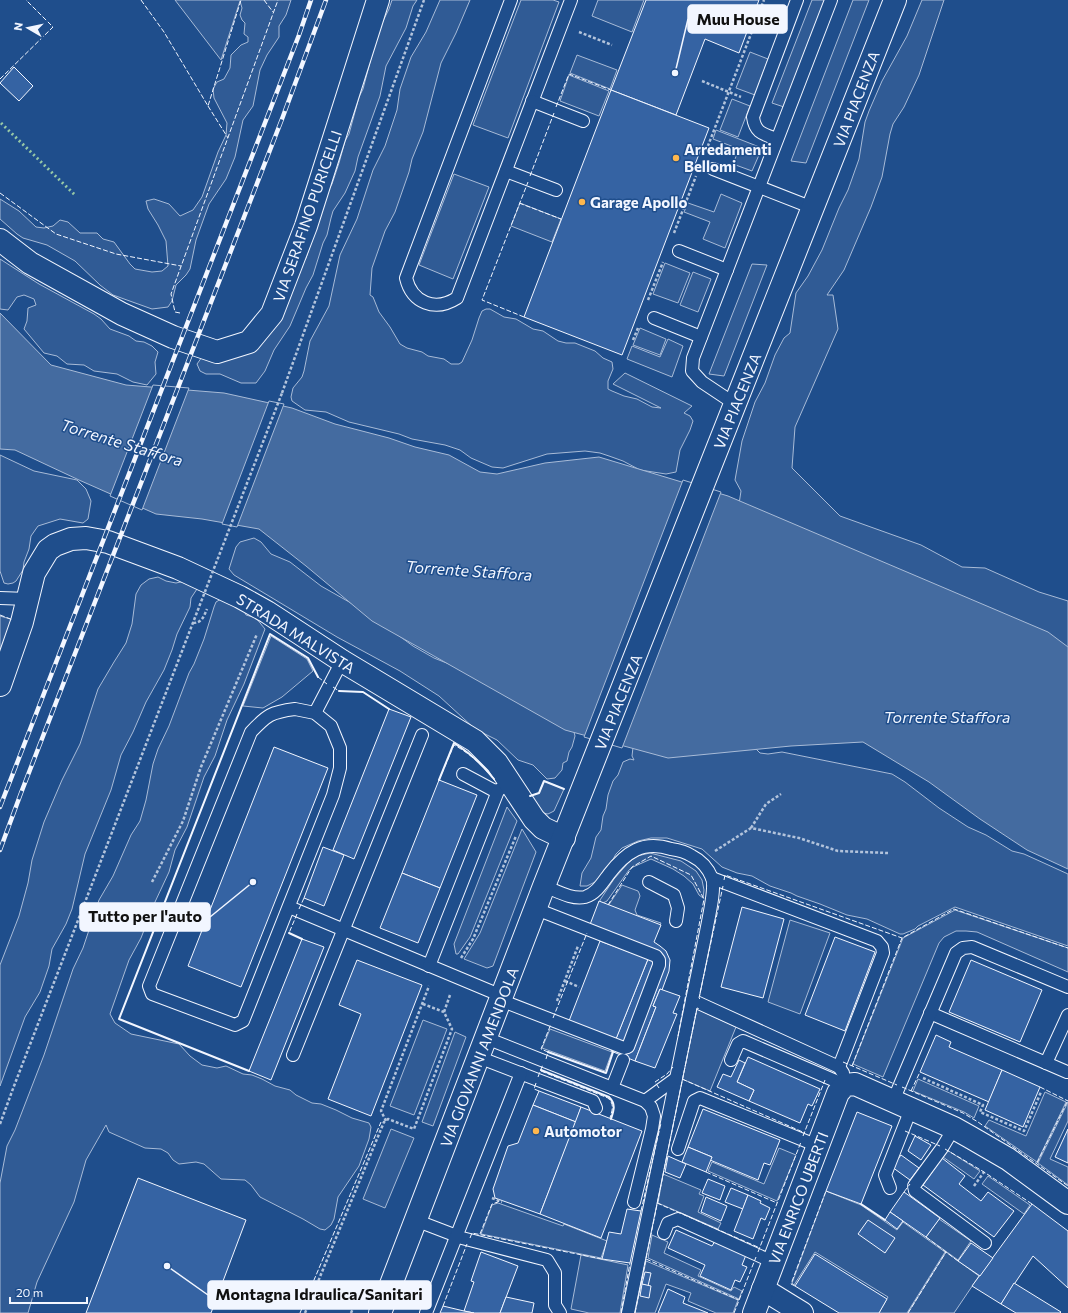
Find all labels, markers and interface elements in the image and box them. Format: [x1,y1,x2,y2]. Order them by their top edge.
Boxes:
callout: Muu House [688,5,787,33]
north arrow [8,8,48,48]
text: Muu House [696,9,780,28]
text: N [11,21,25,31]
street label: VIA PIACENZA [829,48,883,150]
street label: VIA SERAFINO PURICELLI [269,128,345,304]
place label: Arredamenti Bellomi [684,140,772,175]
marker: Arredamenti Bellomi [671,153,681,163]
place label: Garage Apollo [590,193,687,211]
marker: Garage Apollo [577,197,587,207]
street label: VIA PIACENZA [710,350,764,452]
water label: Torrente Staffora [59,414,185,470]
water label: Torrente Staffora [405,556,533,584]
street label: STRADA MALVISTA [233,589,359,677]
street label: VIA PIACENZA [591,651,645,753]
water label: Torrente Staffora [884,707,1010,726]
callout: Tutto per l'auto [80,903,210,931]
text: Tutto per l'auto [88,906,202,925]
street label: VIA GIOVANNI AMENDOLA [436,965,522,1149]
place label: Automotor [544,1122,622,1140]
marker: Automotor [531,1126,541,1136]
street label: VIA ENRICO UBERTI [764,1129,832,1267]
scale bar [10,1279,87,1305]
callout: Montagna Idraulica/Sanitari [208,1281,431,1309]
text: Montagna Idraulica/Sanitari [215,1284,423,1303]
text: 20 m [16,1285,43,1299]

